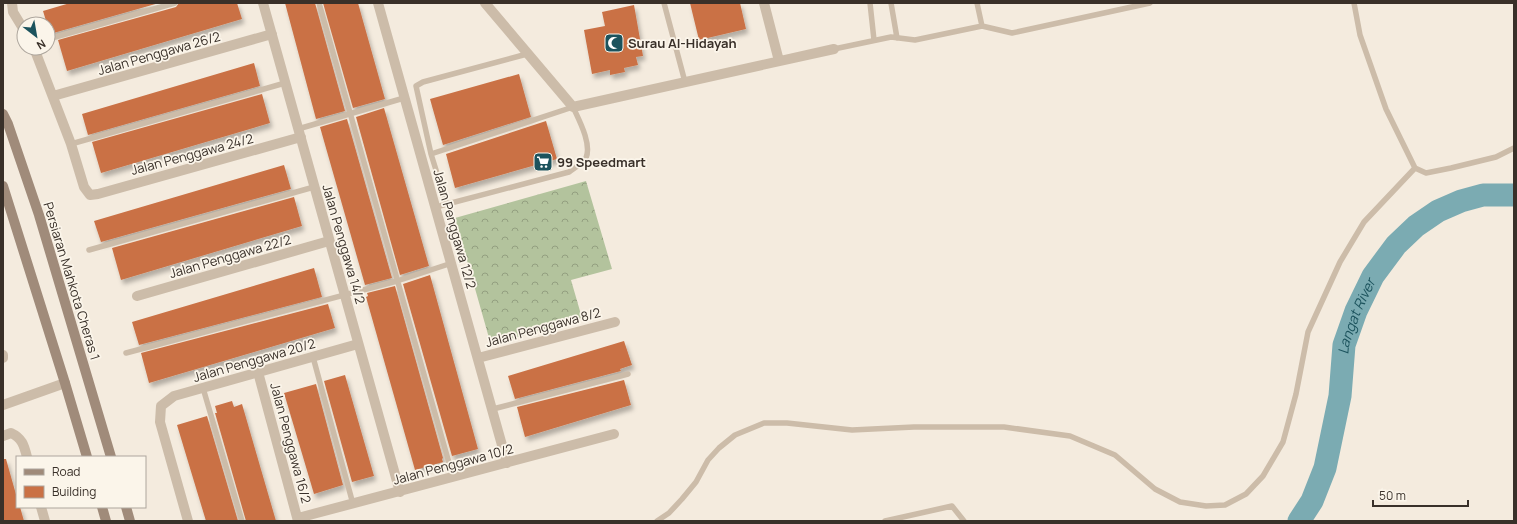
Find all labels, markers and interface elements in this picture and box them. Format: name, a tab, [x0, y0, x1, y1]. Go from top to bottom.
north arrow	[16, 16, 56, 56]
street label: Jalan Penggawa 26/2	[96, 27, 222, 79]
mosque icon: Surau Al-Hidayah	[603, 32, 625, 54]
place label: Surau Al-Hidayah	[628, 34, 737, 52]
text: N	[34, 37, 49, 54]
street label: Jalan Penggawa 24/2	[129, 129, 255, 179]
supermarket icon: 99 Speedmart	[532, 151, 554, 173]
place label: 99 Speedmart	[557, 153, 646, 171]
street label: Jalan Penggawa 12/2	[429, 167, 481, 291]
street label: Jalan Penggawa 14/2	[318, 182, 370, 306]
street label: Persiaran Mahkota Cheras 1	[39, 200, 105, 362]
street label: Jalan Penggawa 22/2	[167, 230, 293, 282]
water label: Langat River	[1333, 273, 1380, 355]
street label: Jalan Penggawa 8/2	[483, 303, 603, 351]
street label: Jalan Penggawa 20/2	[191, 334, 317, 386]
street label: Jalan Penggawa 16/2	[266, 381, 316, 505]
street label: Jalan Penggawa 10/2	[391, 439, 515, 489]
legend	[16, 456, 146, 508]
text: Road	[52, 463, 80, 480]
scale bar	[1373, 482, 1468, 508]
text: Building	[52, 483, 96, 500]
text: 50 m	[1379, 487, 1406, 504]

